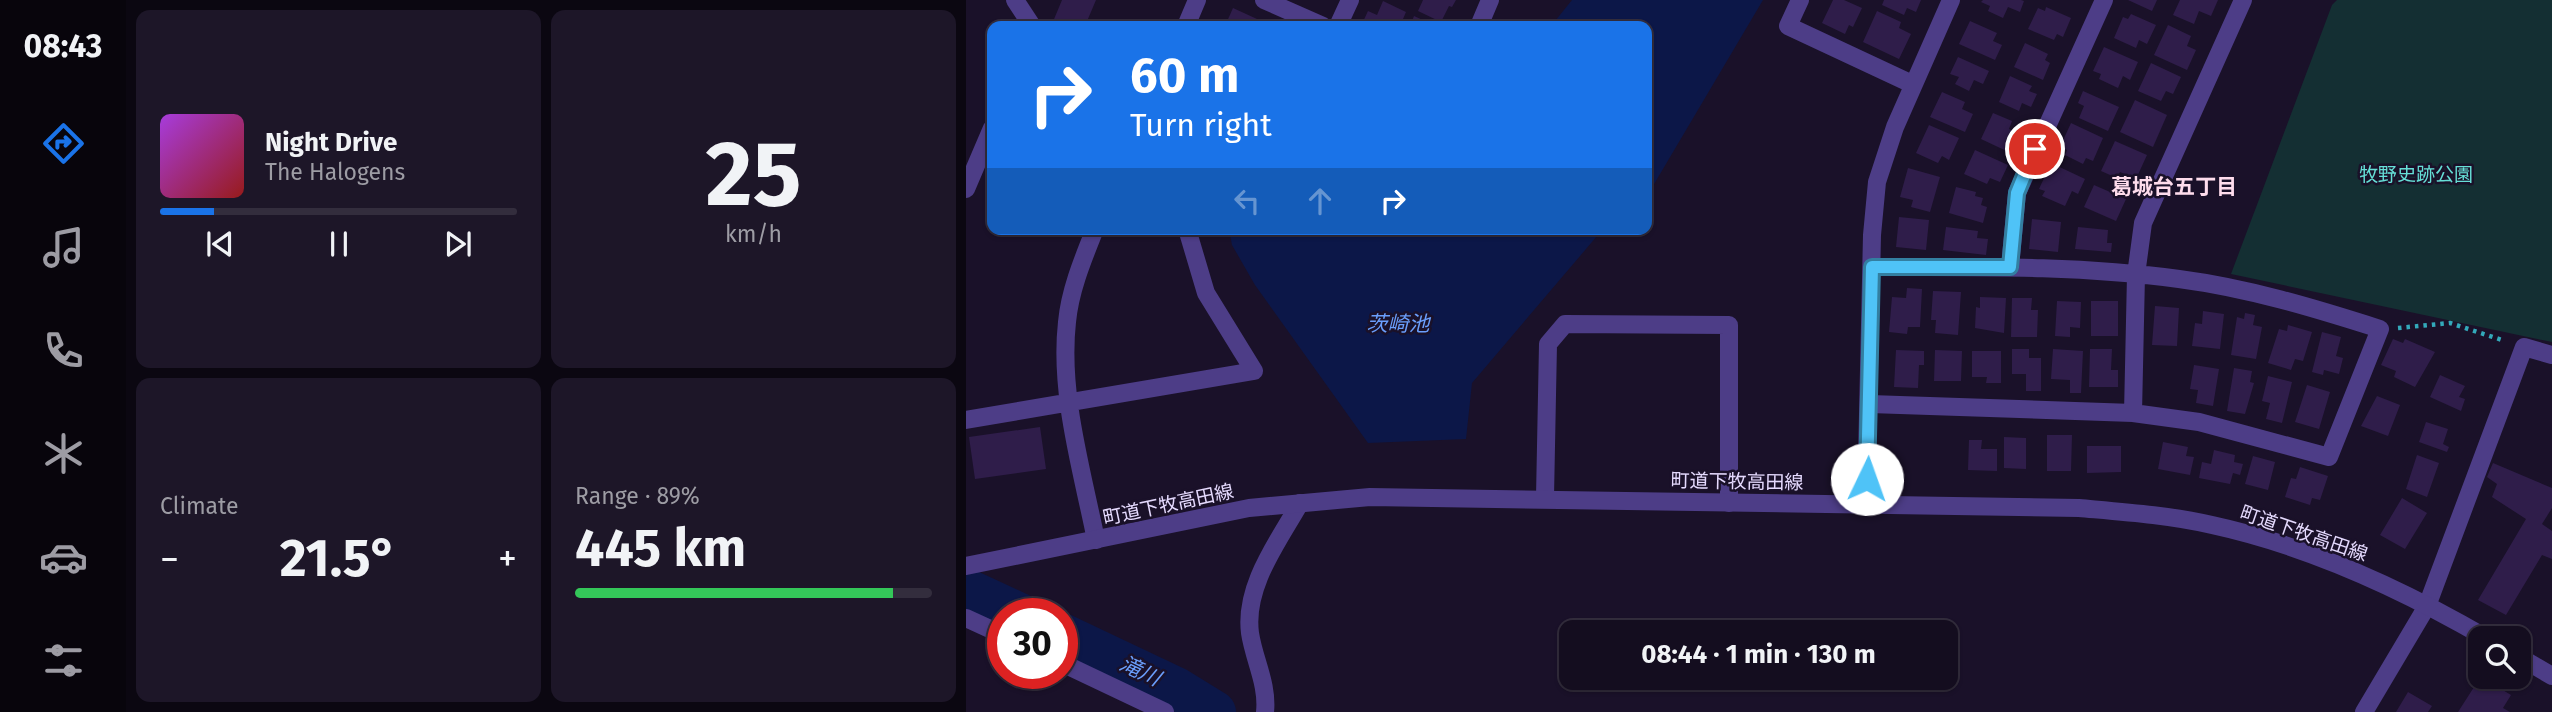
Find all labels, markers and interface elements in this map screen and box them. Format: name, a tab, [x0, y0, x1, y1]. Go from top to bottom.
text: 08:43	[23, 27, 103, 65]
text: 60 m	[1130, 46, 1239, 105]
icon: right	[1015, 49, 1106, 140]
text: Turn right	[1130, 106, 1272, 144]
icon: directions	[39, 119, 88, 168]
pin	[2005, 119, 2065, 179]
text: 25	[706, 120, 801, 229]
text: Night Drive	[265, 127, 397, 158]
icon: arrive	[2016, 130, 2054, 168]
text: The Halogens	[265, 158, 405, 186]
park label: 牧野史跡公園	[2359, 163, 2473, 186]
district label: 葛城台五丁目	[2111, 174, 2237, 200]
icon: left	[1228, 182, 1266, 220]
icon: ahead	[1301, 182, 1339, 220]
icon: right	[1374, 182, 1412, 220]
text: km/h	[725, 220, 782, 248]
icon: music	[39, 223, 88, 272]
icon: previous	[201, 225, 239, 263]
icon: pause	[320, 225, 358, 263]
icon: next	[439, 225, 477, 263]
water label: 茨崎池	[1367, 311, 1431, 337]
icon: phone	[39, 326, 88, 375]
icon: climate	[39, 429, 88, 478]
position arrow	[1830, 442, 1904, 516]
street label: 町道下牧高田線	[1670, 469, 1804, 494]
street label: 町道下牧高田線	[1101, 479, 1236, 530]
text: Range · 89%	[575, 482, 700, 510]
text: Climate	[160, 492, 239, 520]
street label: 町道下牧高田線	[2237, 501, 2370, 566]
text: 445 km	[575, 517, 746, 580]
text: 21.5°	[280, 527, 397, 590]
icon: car	[39, 533, 88, 582]
text: −	[160, 536, 179, 582]
text: +	[498, 536, 517, 582]
speed limit sign: 30	[987, 598, 1078, 689]
map controls	[2468, 626, 2531, 689]
button: search	[2468, 626, 2531, 689]
icon: filters	[39, 636, 88, 685]
text: 08:44 · 1 min · 130 m	[1641, 639, 1876, 670]
water label: 滝川	[1115, 650, 1166, 693]

